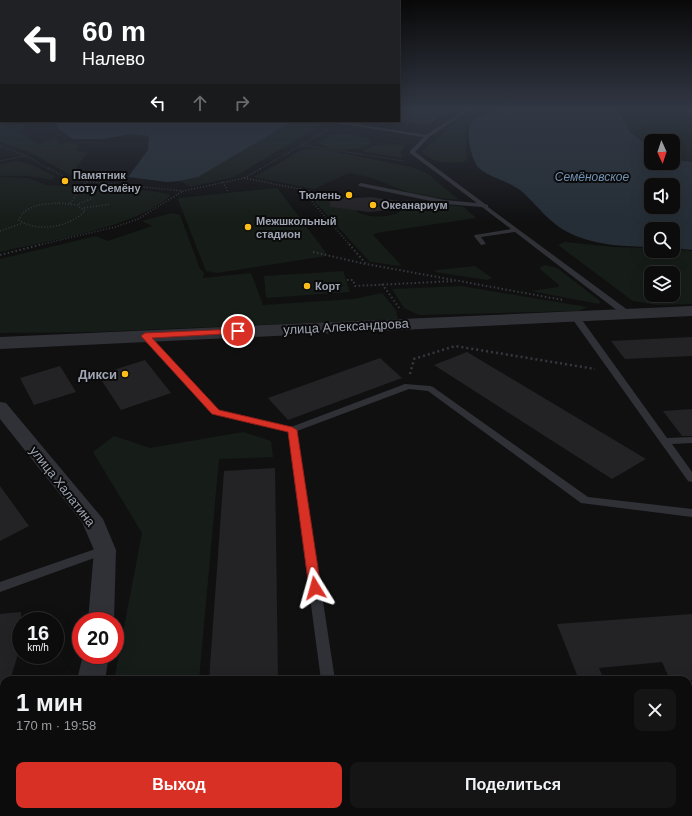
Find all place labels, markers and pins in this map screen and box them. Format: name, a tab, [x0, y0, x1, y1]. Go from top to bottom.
place label: Памятник коту Семёну	[73, 169, 141, 194]
marker: Памятник коту Семёну	[60, 176, 70, 186]
place label: Тюлень	[299, 189, 341, 201]
marker: Тюлень	[344, 190, 354, 200]
place label: Океанариум	[381, 199, 448, 211]
marker: Океанариум	[368, 200, 378, 210]
place label: Межшкольный стадион	[256, 215, 336, 240]
marker: Межшкольный стадион	[243, 222, 253, 232]
place label: Корт	[315, 280, 341, 292]
marker: Корт	[302, 281, 312, 291]
pin	[221, 314, 255, 348]
place label: Дикси	[78, 367, 117, 382]
marker: Дикси	[120, 369, 130, 379]

